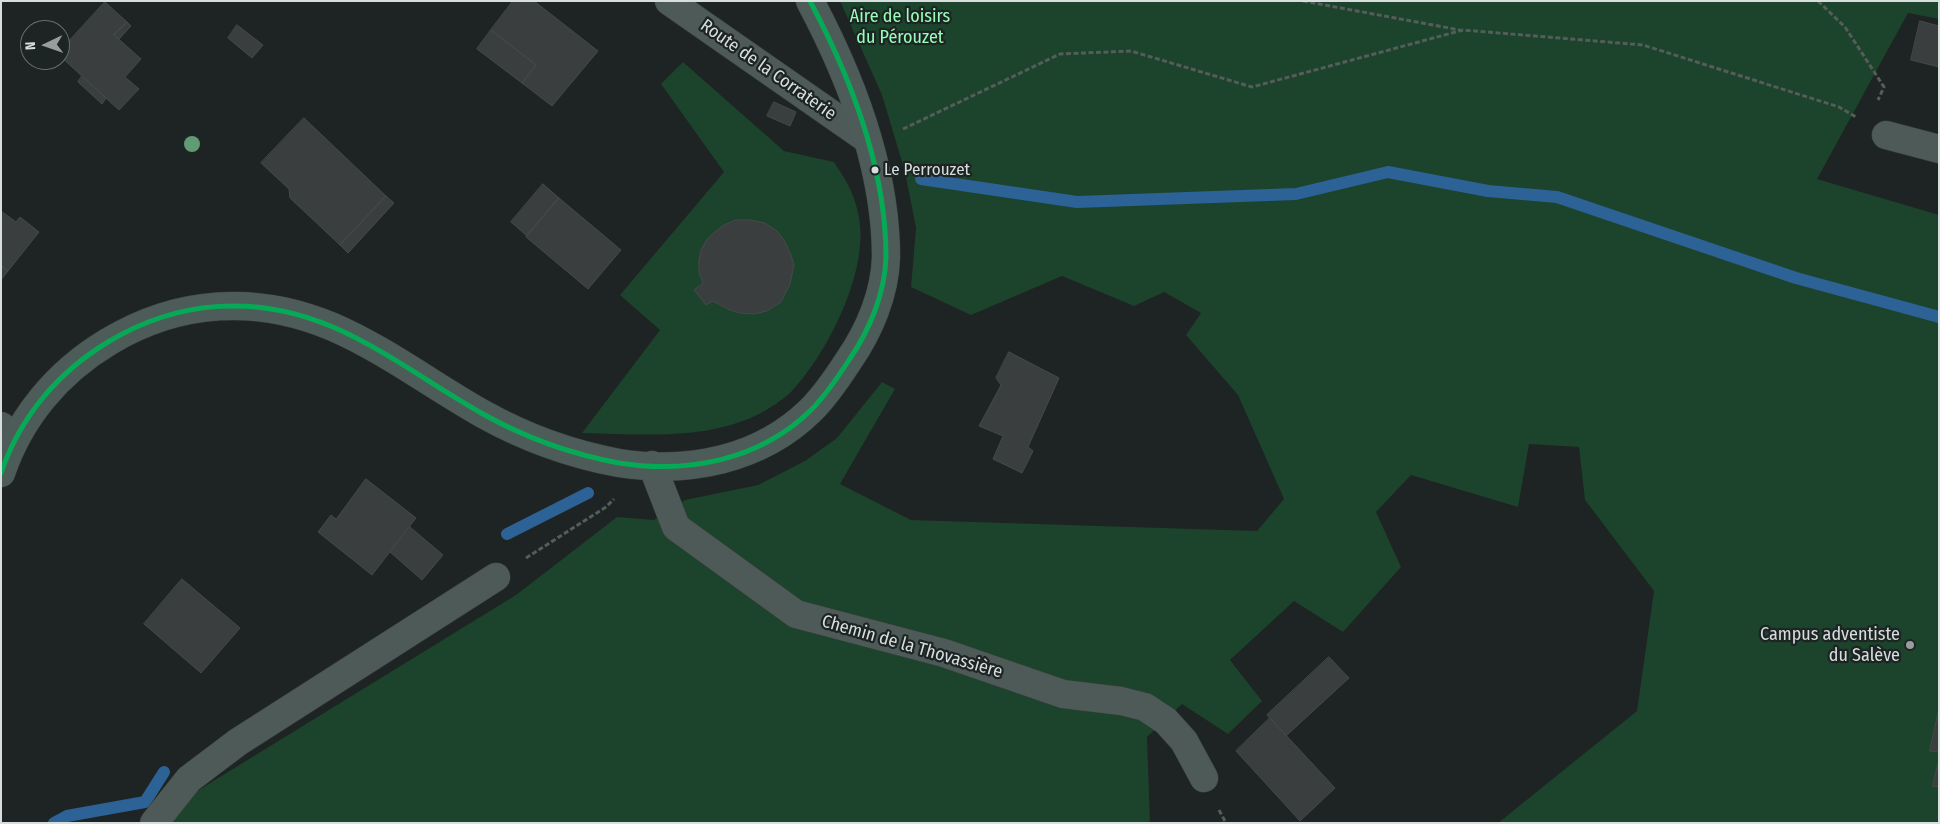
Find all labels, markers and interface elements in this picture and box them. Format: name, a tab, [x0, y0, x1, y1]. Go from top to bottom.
park label: Aire de loisirs du Pérouzet	[850, 6, 950, 48]
street label: Route de la Corraterie	[696, 15, 840, 125]
north arrow	[20, 20, 70, 70]
text: N	[22, 41, 39, 50]
place label: Le Perrouzet	[884, 160, 970, 180]
marker: Le Perrouzet	[870, 165, 880, 175]
street label: Chemin de la Thovassière	[819, 611, 1005, 683]
place label: Campus adventiste du Salève	[1760, 624, 1900, 666]
marker: Campus adventiste du Salève	[1904, 639, 1916, 651]

